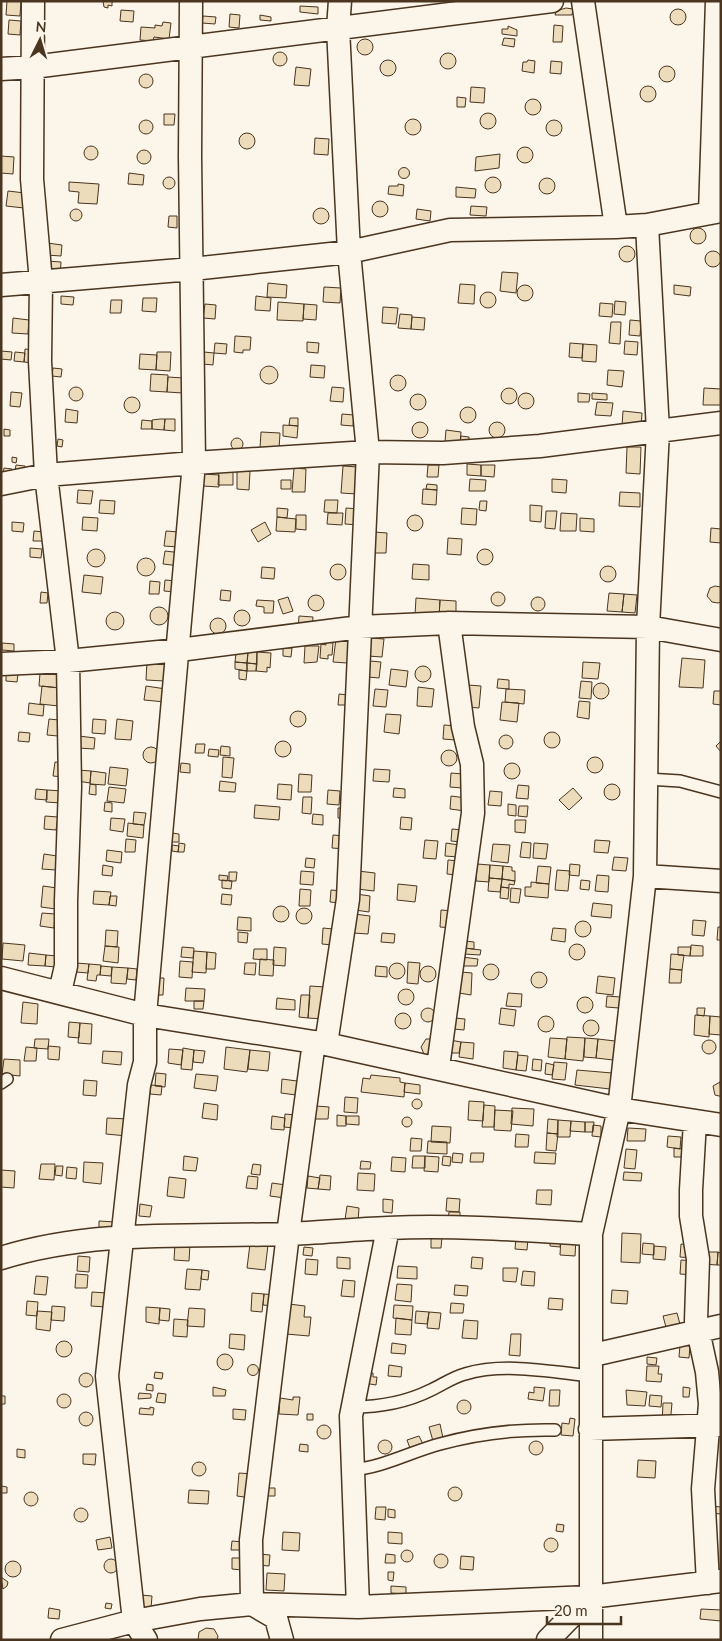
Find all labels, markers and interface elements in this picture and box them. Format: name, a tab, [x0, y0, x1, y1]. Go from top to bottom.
north arrow	[15, 15, 65, 65]
text: N	[35, 18, 47, 35]
scale bar	[547, 1594, 621, 1626]
text: 20 m	[554, 1601, 588, 1619]

